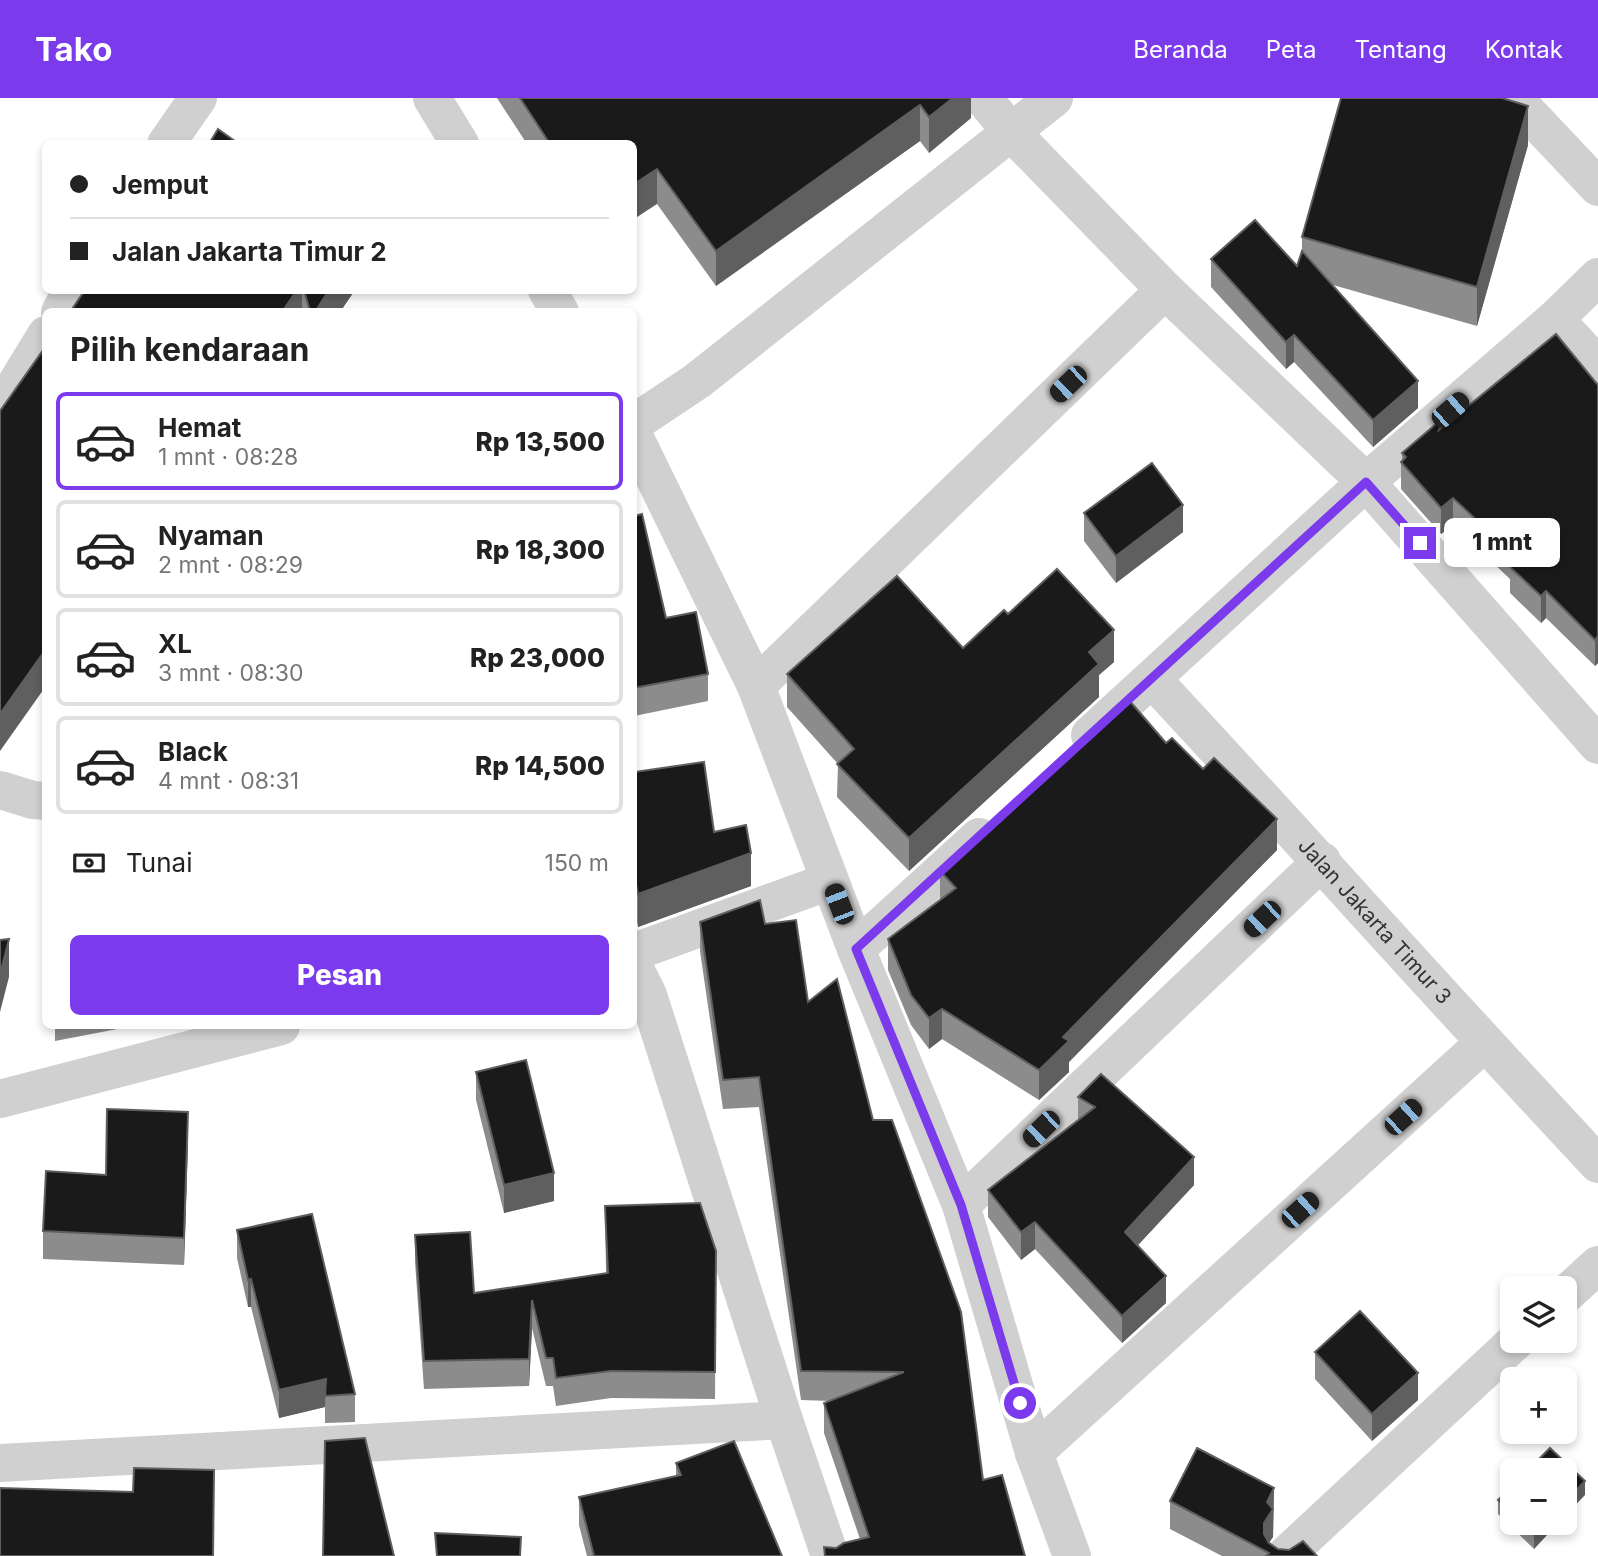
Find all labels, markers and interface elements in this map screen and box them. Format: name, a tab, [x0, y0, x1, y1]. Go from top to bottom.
text: Tako	[35, 29, 112, 69]
text: Beranda	[1133, 35, 1228, 64]
text: Peta	[1266, 35, 1316, 64]
text: Tentang	[1354, 35, 1447, 64]
text: Kontak	[1485, 35, 1563, 64]
text: Jemput	[112, 169, 209, 200]
text: Jalan Jakarta Timur 2	[112, 236, 387, 267]
text: Pilih kendaraan	[70, 330, 310, 369]
car	[1046, 362, 1091, 406]
car	[1428, 388, 1473, 432]
icon: car	[74, 410, 137, 473]
text: Hemat	[158, 412, 241, 443]
text: Rp 13,500	[475, 426, 605, 457]
text: 1 mnt · 08:28	[158, 443, 298, 471]
icon: car	[74, 518, 137, 581]
callout: 1 mnt	[1444, 518, 1560, 568]
text: Nyaman	[158, 520, 264, 551]
route end	[1404, 527, 1436, 559]
text: 1 mnt	[1472, 528, 1532, 556]
text: Rp 18,300	[476, 534, 605, 565]
text: 2 mnt · 08:29	[158, 551, 303, 579]
icon: car	[74, 626, 137, 689]
text: XL	[158, 628, 192, 659]
text: Rp 23,000	[470, 642, 605, 673]
text: 3 mnt · 08:30	[158, 659, 304, 687]
icon: car	[74, 734, 137, 797]
text: Black	[158, 736, 228, 767]
text: Rp 14,500	[475, 750, 605, 781]
text: 4 mnt · 08:31	[158, 767, 299, 795]
street label: Jalan Jakarta Timur 3	[1293, 833, 1457, 1009]
icon: cash	[70, 844, 108, 882]
text: Tunai	[126, 847, 193, 878]
text: 150 m	[545, 849, 609, 877]
car	[822, 881, 857, 927]
car	[1240, 897, 1285, 941]
button: Pesan	[70, 935, 609, 1015]
car	[1381, 1095, 1426, 1139]
car	[1019, 1107, 1064, 1151]
car	[1278, 1188, 1323, 1232]
map controls	[1500, 1276, 1577, 1535]
button: layers	[1500, 1276, 1577, 1353]
button: +	[1500, 1367, 1577, 1444]
route start	[1004, 1387, 1036, 1419]
button: −	[1500, 1458, 1577, 1535]

